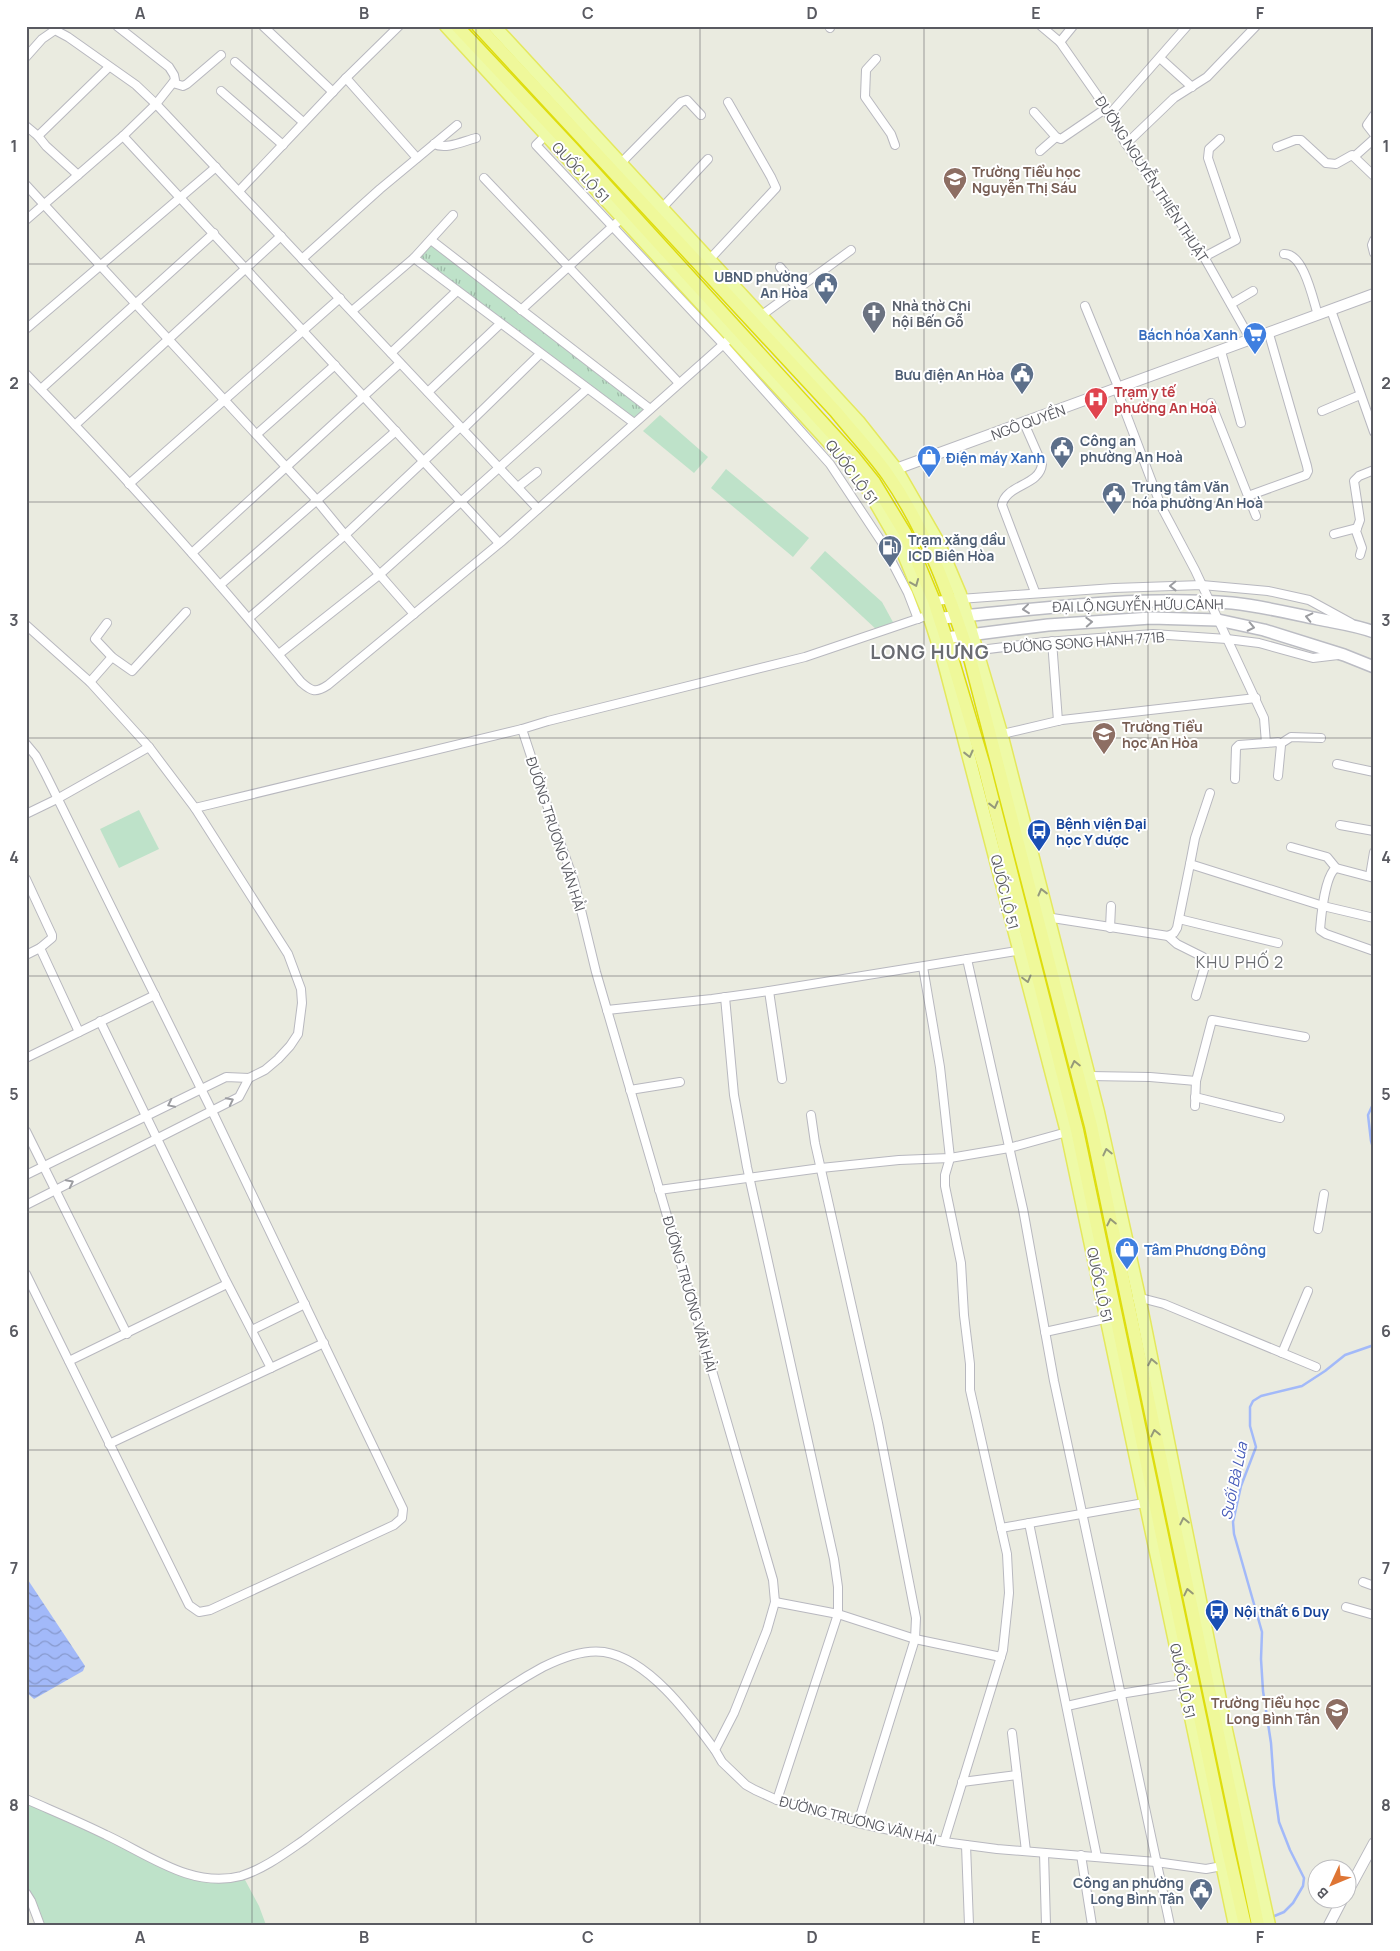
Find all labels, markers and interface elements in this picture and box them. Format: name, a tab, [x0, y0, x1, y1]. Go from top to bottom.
text: A	[135, 2, 146, 24]
text: B	[359, 2, 369, 24]
text: C	[582, 2, 594, 24]
text: D	[806, 2, 818, 24]
text: E	[1031, 2, 1041, 24]
text: F	[1256, 2, 1265, 24]
street label: ĐƯỜNG NGUYỄN THIỆN THUẬT	[1091, 92, 1214, 266]
text: 1	[10, 135, 18, 157]
text: 1	[1382, 135, 1390, 157]
street label: QUỐC LỘ 51	[548, 137, 615, 206]
place label: Trường Tiểu học Nguyễn Thị Sáu	[972, 162, 1081, 197]
school or university icon: Trường Tiểu học Nguyễn Thị Sáu	[942, 166, 968, 200]
place label: UBND phường An Hòa	[714, 267, 808, 302]
public building icon: UBND phường An Hòa	[813, 271, 839, 305]
place label: Nhà thờ Chi hội Bến Gỗ	[892, 296, 971, 331]
church icon: Nhà thờ Chi hội Bến Gỗ	[861, 300, 887, 334]
supermarket icon: Bách hóa Xanh	[1242, 321, 1268, 355]
place label: Bách hóa Xanh	[1138, 325, 1238, 344]
public building icon: Bưu điện An Hòa	[1009, 361, 1035, 395]
place label: Bưu điện An Hòa	[895, 365, 1004, 384]
text: 2	[9, 372, 19, 394]
text: 2	[1381, 372, 1391, 394]
place label: Trạm y tế phường An Hoà	[1114, 382, 1217, 417]
hospital icon: Trạm y tế phường An Hoà	[1083, 386, 1109, 420]
street label: NGÔ QUYỀN	[988, 400, 1068, 444]
place label: Công an phường An Hoà	[1080, 431, 1183, 466]
street label: QUỐC LỘ 51	[821, 435, 883, 508]
public building icon: Công an phường An Hoà	[1049, 435, 1075, 469]
shop icon: Điện máy Xanh	[916, 444, 942, 478]
place label: Điện máy Xanh	[946, 448, 1045, 467]
place label: Trung tâm Văn hóa phường An Hoà	[1132, 477, 1263, 512]
public building icon: Trung tâm Văn hóa phường An Hoà	[1101, 481, 1127, 515]
place label: Trạm xăng dầu ICD Biên Hòa	[908, 530, 1006, 565]
fuel station icon: Trạm xăng dầu ICD Biên Hòa	[877, 534, 903, 568]
one-way arrow	[909, 578, 919, 587]
one-way arrow	[1169, 581, 1177, 591]
street label: ĐẠI LỘ NGUYỄN HỮU CẢNH	[1052, 593, 1224, 616]
one-way arrow	[1022, 604, 1030, 615]
text: 3	[9, 609, 19, 631]
text: 3	[1381, 609, 1391, 631]
one-way arrow	[1305, 612, 1314, 623]
one-way arrow	[1085, 617, 1093, 628]
one-way arrow	[1246, 621, 1255, 632]
street label: ĐƯỜNG SONG HÀNH 771B	[1003, 627, 1166, 657]
district label: LONG HƯNG	[870, 639, 990, 665]
place label: Trường Tiểu học An Hòa	[1122, 717, 1203, 752]
school or university icon: Trường Tiểu học An Hòa	[1091, 721, 1117, 755]
one-way arrow	[963, 750, 974, 759]
street label: ĐƯỜNG TRƯƠNG VĂN HẢI	[522, 754, 590, 914]
one-way arrow	[988, 801, 999, 809]
place label: Bệnh viện Đại học Y dược	[1056, 814, 1147, 849]
bus stop icon: Bệnh viện Đại học Y dược	[1026, 818, 1052, 852]
text: 4	[9, 846, 19, 868]
text: 4	[1381, 846, 1391, 868]
street label: QUỐC LỘ 51	[987, 852, 1024, 931]
one-way arrow	[1037, 888, 1048, 897]
district label: KHU PHỐ 2	[1196, 950, 1284, 973]
one-way arrow	[1021, 975, 1032, 984]
one-way arrow	[1070, 1060, 1081, 1069]
text: 5	[9, 1083, 19, 1105]
text: 5	[1381, 1083, 1391, 1105]
one-way arrow	[167, 1097, 176, 1108]
one-way arrow	[225, 1097, 234, 1107]
one-way arrow	[1102, 1147, 1113, 1156]
one-way arrow	[65, 1179, 74, 1189]
street label: ĐƯỜNG TRƯƠNG VĂN HẢI	[659, 1214, 721, 1374]
one-way arrow	[1107, 1218, 1117, 1227]
shop icon: Tâm Phương Đông	[1114, 1236, 1140, 1270]
place label: Tâm Phương Đông	[1144, 1240, 1266, 1259]
street label: QUỐC LỘ 51	[1083, 1246, 1118, 1324]
text: 6	[9, 1320, 19, 1342]
text: 6	[1381, 1320, 1391, 1342]
one-way arrow	[1147, 1357, 1157, 1366]
one-way arrow	[1150, 1429, 1160, 1438]
water label: Suối Bà Lúa	[1216, 1440, 1253, 1522]
one-way arrow	[1179, 1517, 1190, 1526]
text: 7	[10, 1557, 18, 1579]
text: 7	[1382, 1557, 1390, 1579]
one-way arrow	[1183, 1588, 1194, 1597]
bus stop icon: Nội thất 6 Duy	[1204, 1598, 1230, 1632]
place label: Nội thất 6 Duy	[1234, 1602, 1329, 1621]
street label: QUỐC LỘ 51	[1166, 1642, 1201, 1720]
place label: Trường Tiểu học Long Bình Tân	[1211, 1693, 1320, 1728]
school or university icon: Trường Tiểu học Long Bình Tân	[1324, 1697, 1350, 1731]
street label: ĐƯỜNG TRƯƠNG VĂN HẢI	[777, 1791, 939, 1849]
text: 8	[9, 1794, 19, 1816]
text: 8	[1381, 1794, 1391, 1816]
north arrow	[1308, 1858, 1358, 1908]
place label: Công an phường Long Bình Tân	[1073, 1873, 1184, 1908]
public building icon: Công an phường Long Bình Tân	[1188, 1877, 1214, 1911]
text: B	[1312, 1883, 1332, 1903]
text: A	[135, 1926, 146, 1948]
text: B	[359, 1926, 369, 1948]
text: C	[582, 1926, 594, 1948]
text: D	[806, 1926, 818, 1948]
text: E	[1031, 1926, 1041, 1948]
text: F	[1256, 1926, 1265, 1948]

